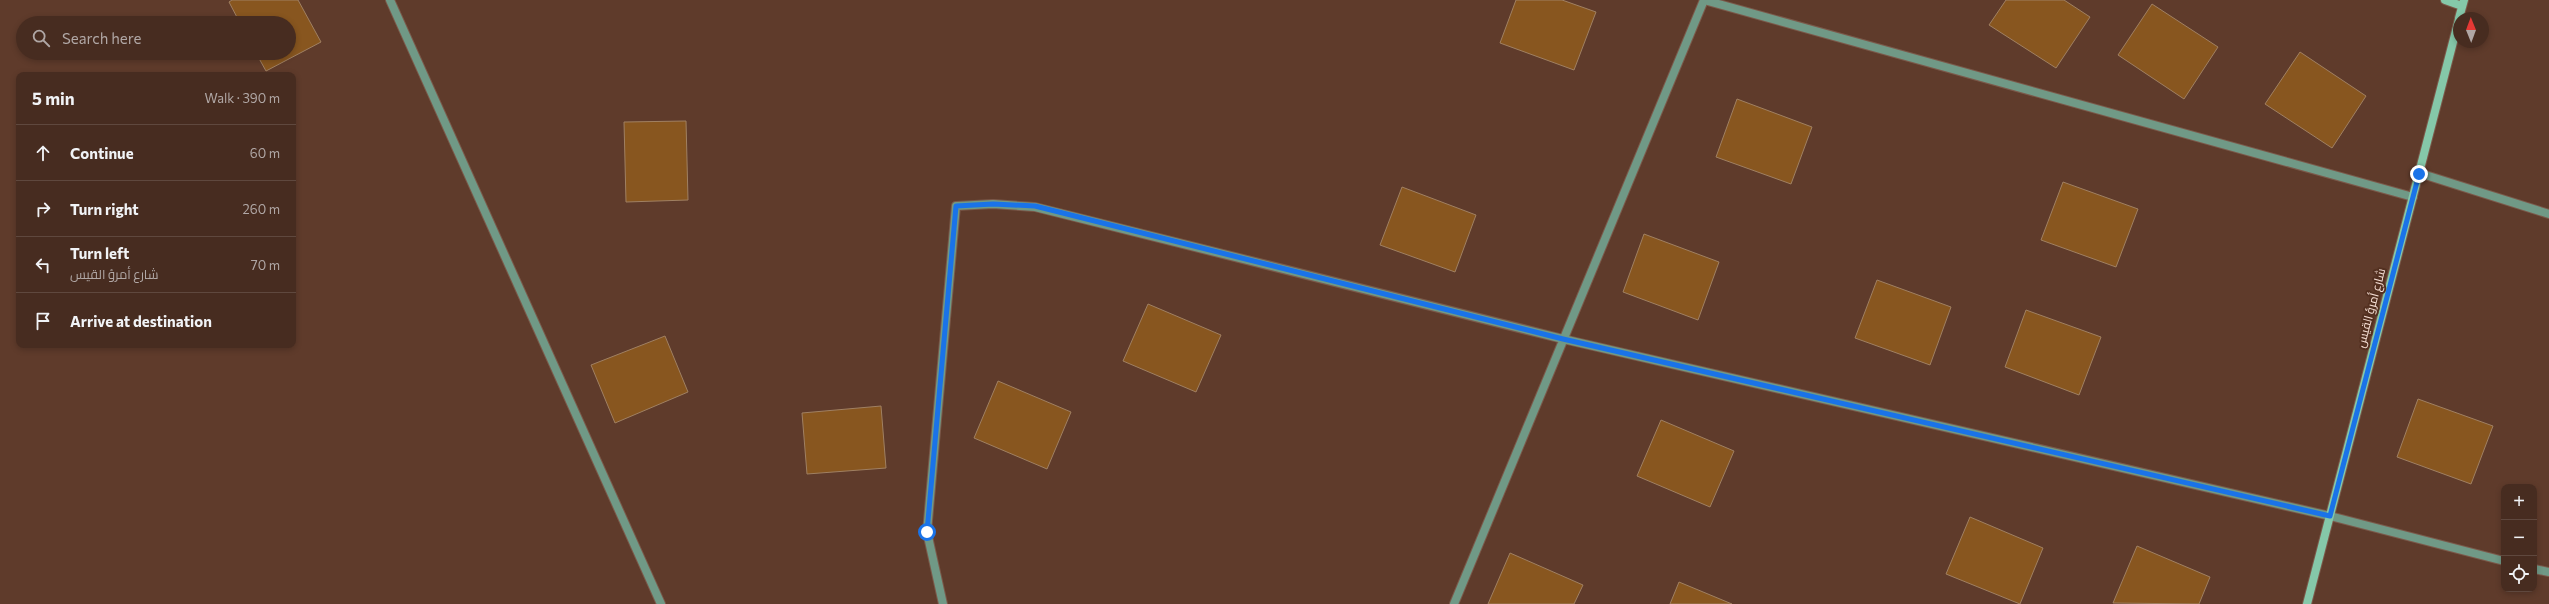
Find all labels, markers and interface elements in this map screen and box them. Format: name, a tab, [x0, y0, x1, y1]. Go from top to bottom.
north arrow	[2453, 12, 2489, 48]
search box	[16, 16, 296, 60]
icon: search	[30, 27, 52, 49]
text: Search here	[62, 29, 141, 47]
text: 5 min	[32, 88, 75, 109]
text: Walk · 390 m	[205, 90, 280, 106]
icon: ahead	[32, 142, 54, 164]
text: Continue	[70, 144, 134, 162]
text: 60 m	[250, 145, 280, 161]
route end	[2410, 165, 2428, 183]
icon: right	[32, 198, 54, 220]
text: Turn right	[70, 200, 139, 218]
text: 260 m	[243, 201, 280, 217]
text: Turn left	[70, 244, 129, 262]
icon: left	[32, 254, 54, 276]
text: 70 m	[251, 257, 280, 273]
text: شارع أمرؤ القيس	[70, 266, 158, 282]
street label: شارع أمرؤ القيس	[2353, 266, 2389, 349]
icon: arrive	[32, 310, 54, 332]
text: Arrive at destination	[70, 312, 212, 330]
map controls	[2501, 484, 2537, 592]
button: +	[2501, 484, 2537, 520]
button: −	[2501, 520, 2537, 556]
route start	[918, 523, 936, 541]
button: locate	[2501, 556, 2537, 592]

